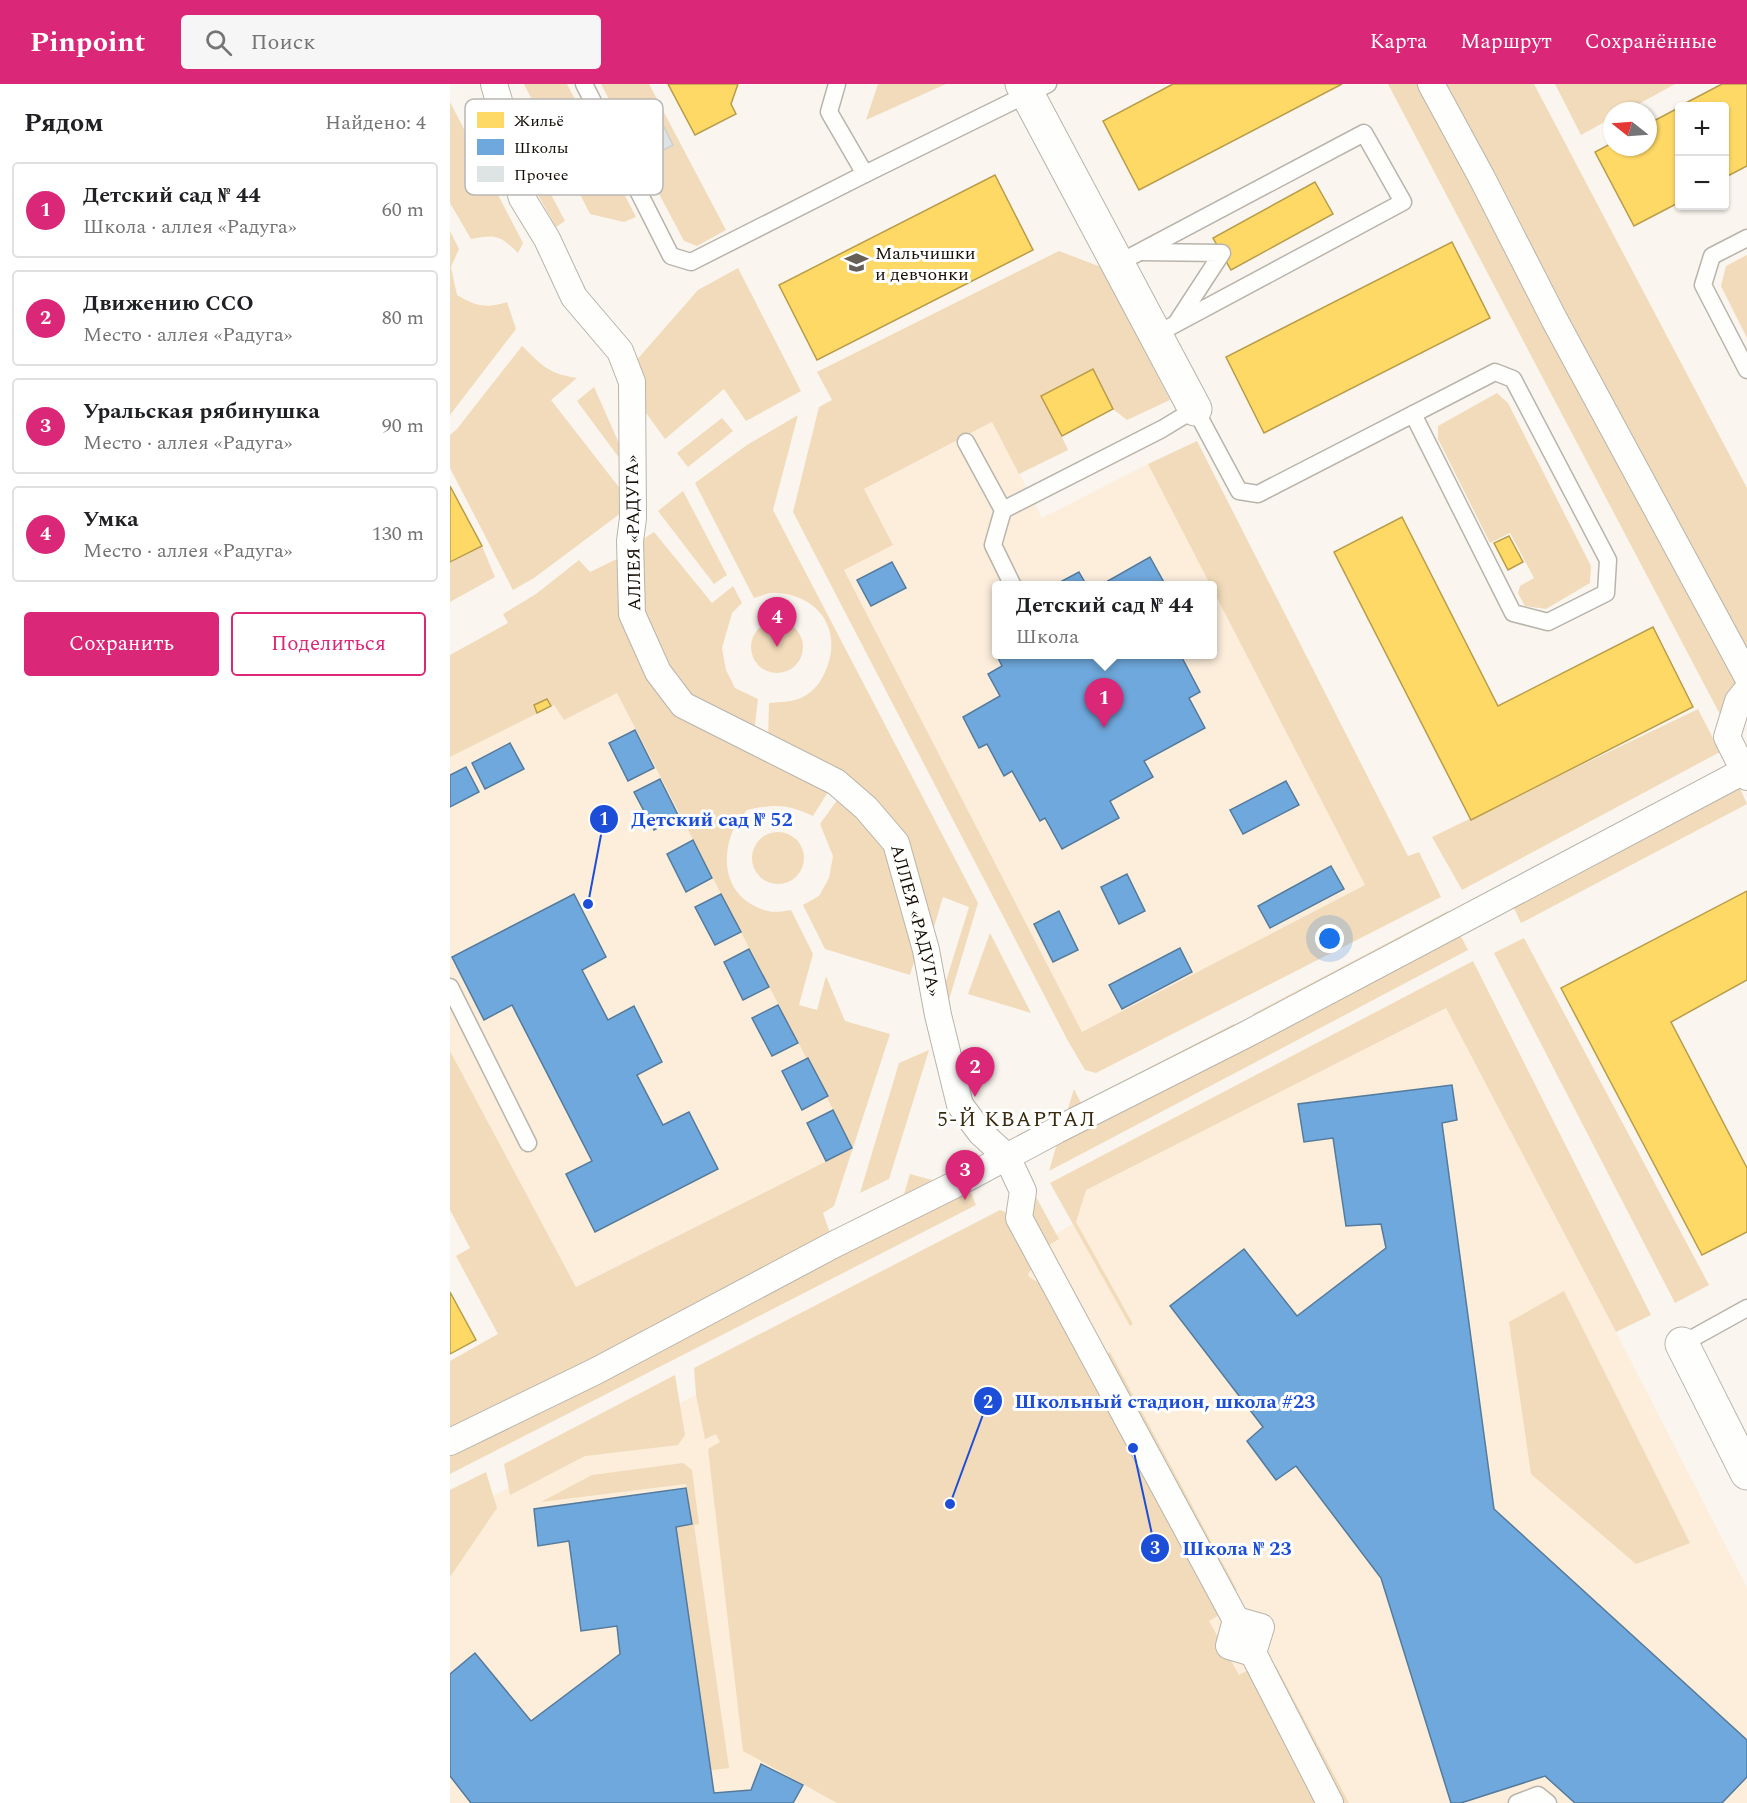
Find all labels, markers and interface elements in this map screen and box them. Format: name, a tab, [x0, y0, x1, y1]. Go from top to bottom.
search box	[181, 15, 601, 69]
text: Pinpoint	[30, 21, 145, 64]
icon: search	[202, 26, 235, 59]
text: Поиск	[250, 26, 316, 59]
text: Карта	[1370, 26, 1427, 58]
text: Маршрут	[1460, 26, 1552, 58]
text: Сохранённые	[1585, 26, 1717, 58]
legend	[465, 99, 663, 195]
north arrow	[1603, 102, 1657, 156]
map controls	[1675, 102, 1729, 210]
button: +	[1675, 102, 1729, 156]
text: Рядом	[24, 103, 104, 143]
text: Найдено: 4	[325, 108, 426, 138]
text: Жильё	[514, 109, 564, 133]
text: Школы	[514, 136, 569, 160]
button: −	[1675, 156, 1729, 210]
text: Прочее	[514, 163, 568, 187]
text: Детский сад № 44	[83, 179, 261, 212]
text: 1	[40, 195, 51, 225]
text: 60 m	[382, 195, 424, 225]
text: Школа · аллея «Радуга»	[83, 212, 297, 242]
place label: Мальчишки и девчонки	[875, 240, 976, 288]
school or university icon: Мальчишки и девчонки	[844, 250, 870, 276]
text: Движению ССО	[83, 287, 254, 320]
text: 2	[40, 303, 51, 333]
text: 80 m	[382, 303, 424, 333]
text: Место · аллея «Радуга»	[83, 320, 292, 350]
text: Уральская рябинушка	[83, 395, 320, 428]
text: 3	[40, 411, 51, 441]
text: 90 m	[382, 411, 424, 441]
text: Место · аллея «Радуга»	[83, 428, 292, 458]
street label: АЛЛЕЯ «РАДУГА»	[619, 454, 648, 611]
text: Умка	[83, 503, 139, 536]
text: 4	[40, 519, 51, 549]
text: 130 m	[372, 519, 424, 549]
text: Место · аллея «Радуга»	[83, 536, 292, 566]
popup	[992, 581, 1217, 659]
text: Детский сад № 44	[1016, 589, 1193, 622]
pin: 4	[758, 598, 796, 647]
button: Сохранить	[24, 612, 219, 676]
button: Поделиться	[231, 612, 426, 676]
text: Школа	[1016, 622, 1079, 652]
pin: 1	[1084, 678, 1124, 728]
callout: Детский сад № 52	[589, 800, 804, 838]
text: Детский сад № 52	[631, 805, 793, 835]
text: 1	[599, 806, 609, 833]
street label: АЛЛЕЯ «РАДУГА»	[883, 841, 947, 999]
your location	[1315, 924, 1344, 953]
pin: 2	[956, 1048, 994, 1097]
district label: 5-Й КВАРТАЛ	[937, 1104, 1097, 1136]
pin: 3	[946, 1150, 984, 1200]
callout: Школьный стадион, школа #23	[973, 1382, 1327, 1420]
text: Школьный стадион, школа #23	[1015, 1387, 1315, 1417]
text: 2	[983, 1389, 993, 1416]
callout: Школа № 23	[1140, 1529, 1304, 1567]
text: Школа № 23	[1182, 1534, 1292, 1564]
text: 3	[1150, 1535, 1160, 1562]

